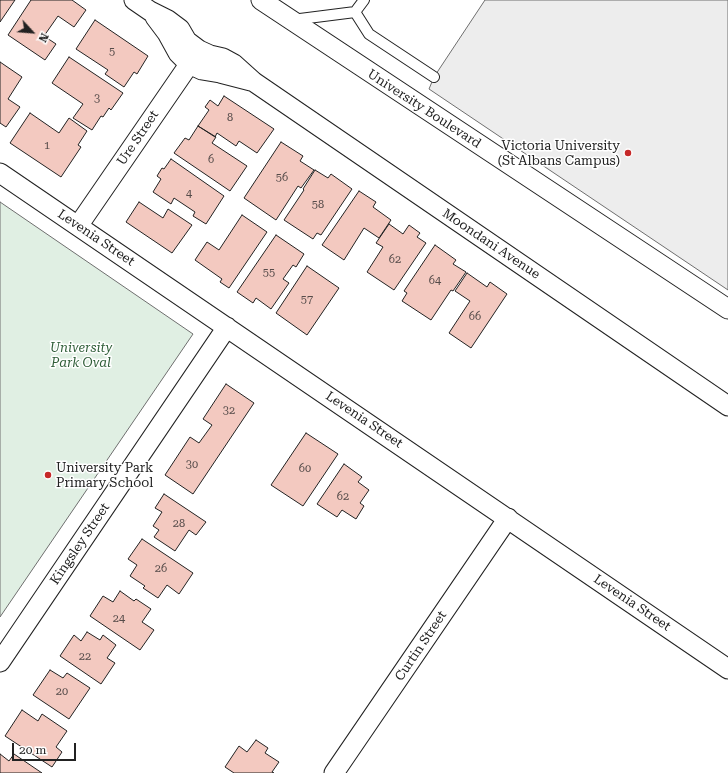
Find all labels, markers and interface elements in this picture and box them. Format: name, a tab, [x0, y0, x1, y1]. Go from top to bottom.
north arrow	[12, 12, 52, 52]
text: N	[36, 31, 51, 44]
house number: 5	[109, 45, 115, 59]
street label: University Boulevard	[364, 66, 484, 152]
house number: 3	[94, 92, 100, 106]
street label: Ure Street	[114, 107, 162, 169]
house number: 8	[227, 111, 233, 125]
place label: Victoria University (St Albans Campus)	[498, 138, 620, 169]
house number: 1	[44, 139, 50, 153]
marker: Victoria University (St Albans Campus)	[623, 148, 633, 158]
house number: 6	[208, 153, 214, 167]
house number: 56	[276, 171, 288, 185]
house number: 4	[186, 187, 192, 201]
house number: 58	[312, 198, 324, 212]
street label: Levenia Street	[54, 206, 138, 270]
street label: Moondani Avenue	[439, 206, 543, 282]
house number: 62	[389, 253, 401, 267]
house number: 55	[263, 266, 275, 280]
house number: 64	[429, 274, 441, 288]
house number: 57	[301, 293, 313, 307]
house number: 66	[469, 310, 481, 324]
park label: University Park Oval	[50, 340, 112, 371]
street label: Levenia Street	[322, 388, 406, 452]
house number: 32	[223, 404, 235, 418]
house number: 30	[186, 458, 198, 472]
place label: University Park Primary School	[56, 460, 153, 491]
house number: 60	[299, 462, 311, 476]
marker: University Park Primary School	[43, 470, 53, 480]
house number: 62	[337, 490, 349, 504]
street label: Kingsley Street	[47, 500, 113, 588]
house number: 28	[173, 517, 185, 531]
house number: 26	[155, 562, 167, 576]
street label: Levenia Street	[590, 571, 674, 635]
street label: Curtin Street	[392, 608, 450, 684]
house number: 24	[113, 612, 125, 626]
house number: 22	[79, 650, 91, 664]
house number: 20	[56, 685, 68, 699]
scale bar	[14, 735, 78, 761]
text: 20 m	[19, 743, 46, 757]

